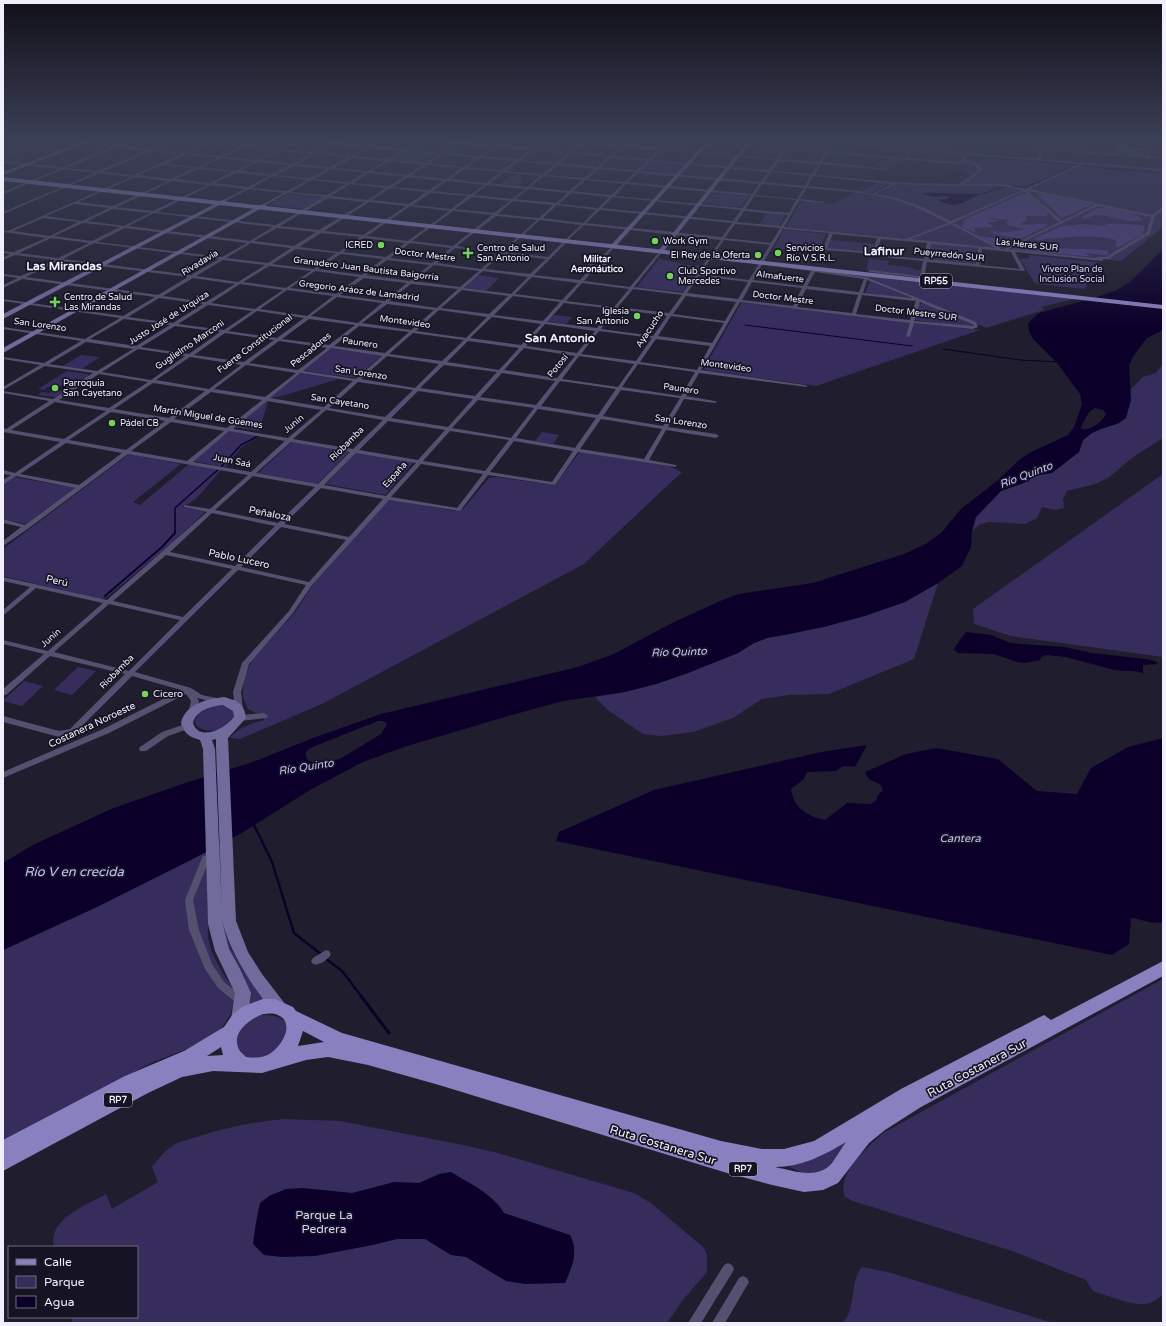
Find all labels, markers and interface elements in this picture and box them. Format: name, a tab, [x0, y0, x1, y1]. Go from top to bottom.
marker: Work Gym	[650, 236, 660, 246]
place label: Work Gym	[663, 236, 708, 247]
street label: Las Heras SUR	[995, 236, 1059, 254]
place label: ICRED	[345, 240, 373, 251]
marker: ICRED	[376, 240, 386, 250]
place label: Centro de Salud San Antonio	[477, 243, 545, 264]
place label: Servicios Río V S.R.L.	[786, 243, 835, 264]
district label: Lafinur	[864, 244, 905, 258]
street label: Doctor Mestre	[394, 246, 456, 264]
street label: Pueyrredón SUR	[913, 246, 985, 264]
marker: Centro de Salud San Antonio	[462, 247, 474, 259]
street label: Rivadavia	[180, 248, 220, 278]
marker: Servicios Río V S.R.L.	[773, 248, 783, 258]
place label: El Rey de la Oferta	[671, 250, 750, 261]
marker: El Rey de la Oferta	[753, 250, 763, 260]
district label: Militar Aeronáutico	[571, 254, 624, 275]
street label: Granadero Juan Bautista Baigorria	[293, 255, 439, 283]
district label: Las Mirandas	[26, 259, 102, 273]
park label: Vivero Plan de Inclusión Social	[1039, 264, 1105, 285]
place label: Club Sportivo Mercedes	[678, 266, 736, 287]
street label: Almafuerte	[755, 269, 805, 285]
marker: Club Sportivo Mercedes	[665, 271, 675, 281]
road number: RP55	[920, 274, 952, 288]
street label: Gregorio Aráoz de Lamadrid	[298, 278, 420, 304]
street label: Justo José de Urquiza	[127, 289, 211, 347]
street label: Doctor Mestre	[752, 289, 814, 307]
place label: Centro de Salud Las Mirandas	[64, 292, 132, 313]
marker: Centro de Salud Las Mirandas	[49, 296, 61, 308]
street label: Doctor Mestre SUR	[874, 303, 958, 323]
place label: Iglesia San Antonio	[577, 306, 630, 327]
street label: Ayacucho	[634, 308, 667, 350]
marker: Iglesia San Antonio	[632, 311, 642, 321]
street label: Fuerte Constitucional	[215, 312, 295, 376]
street label: Montevideo	[379, 313, 432, 331]
street label: San Lorenzo	[13, 316, 67, 334]
street label: Guglielmo Marconi	[153, 318, 227, 372]
street label: Pescadores	[288, 330, 334, 370]
district label: San Antonio	[525, 331, 595, 345]
street label: Paunero	[342, 335, 379, 351]
street label: Potosí	[545, 352, 571, 380]
street label: Montevideo	[700, 357, 753, 375]
street label: San Lorenzo	[334, 363, 389, 383]
place label: Parroquia San Cayetano	[63, 378, 122, 399]
street label: Paunero	[663, 381, 700, 397]
marker: Parroquia San Cayetano	[50, 383, 60, 393]
street label: San Cayetano	[310, 392, 371, 412]
street label: Martín Miguel de Güemes	[153, 403, 263, 431]
street label: Junín	[282, 412, 306, 436]
street label: San Lorenzo	[654, 412, 709, 432]
marker: Pádel CB	[107, 418, 117, 428]
place label: Pádel CB	[120, 418, 159, 429]
street label: Riobamba	[328, 425, 366, 463]
street label: Juan Saá	[212, 452, 252, 470]
water label: Río Quinto	[998, 458, 1056, 491]
street label: España	[380, 460, 410, 490]
street label: Peñaloza	[248, 504, 292, 524]
street label: Pablo Lucero	[207, 547, 271, 571]
street label: Perú	[45, 573, 69, 589]
street label: Junín	[39, 626, 63, 650]
water label: Río Quinto	[651, 644, 708, 659]
street label: Riobamba	[98, 653, 136, 691]
place label: Cicero	[153, 688, 183, 700]
marker: Cicero	[140, 689, 150, 699]
street label: Costanera Noroeste	[47, 699, 138, 750]
water label: Río Quinto	[277, 756, 336, 778]
water label: Cantera	[939, 832, 981, 845]
water label: Río V en crecida	[24, 864, 124, 880]
street label: Ruta Costanera Sur	[925, 1036, 1029, 1100]
road number: RP7	[104, 1093, 132, 1107]
street label: Ruta Costanera Sur	[608, 1122, 718, 1168]
road number: RP7	[729, 1162, 757, 1176]
park label: Parque La Pedrera	[295, 1208, 353, 1236]
legend	[8, 1246, 138, 1318]
text: Calle	[44, 1255, 72, 1269]
text: Parque	[44, 1275, 85, 1289]
text: Agua	[44, 1295, 74, 1309]

